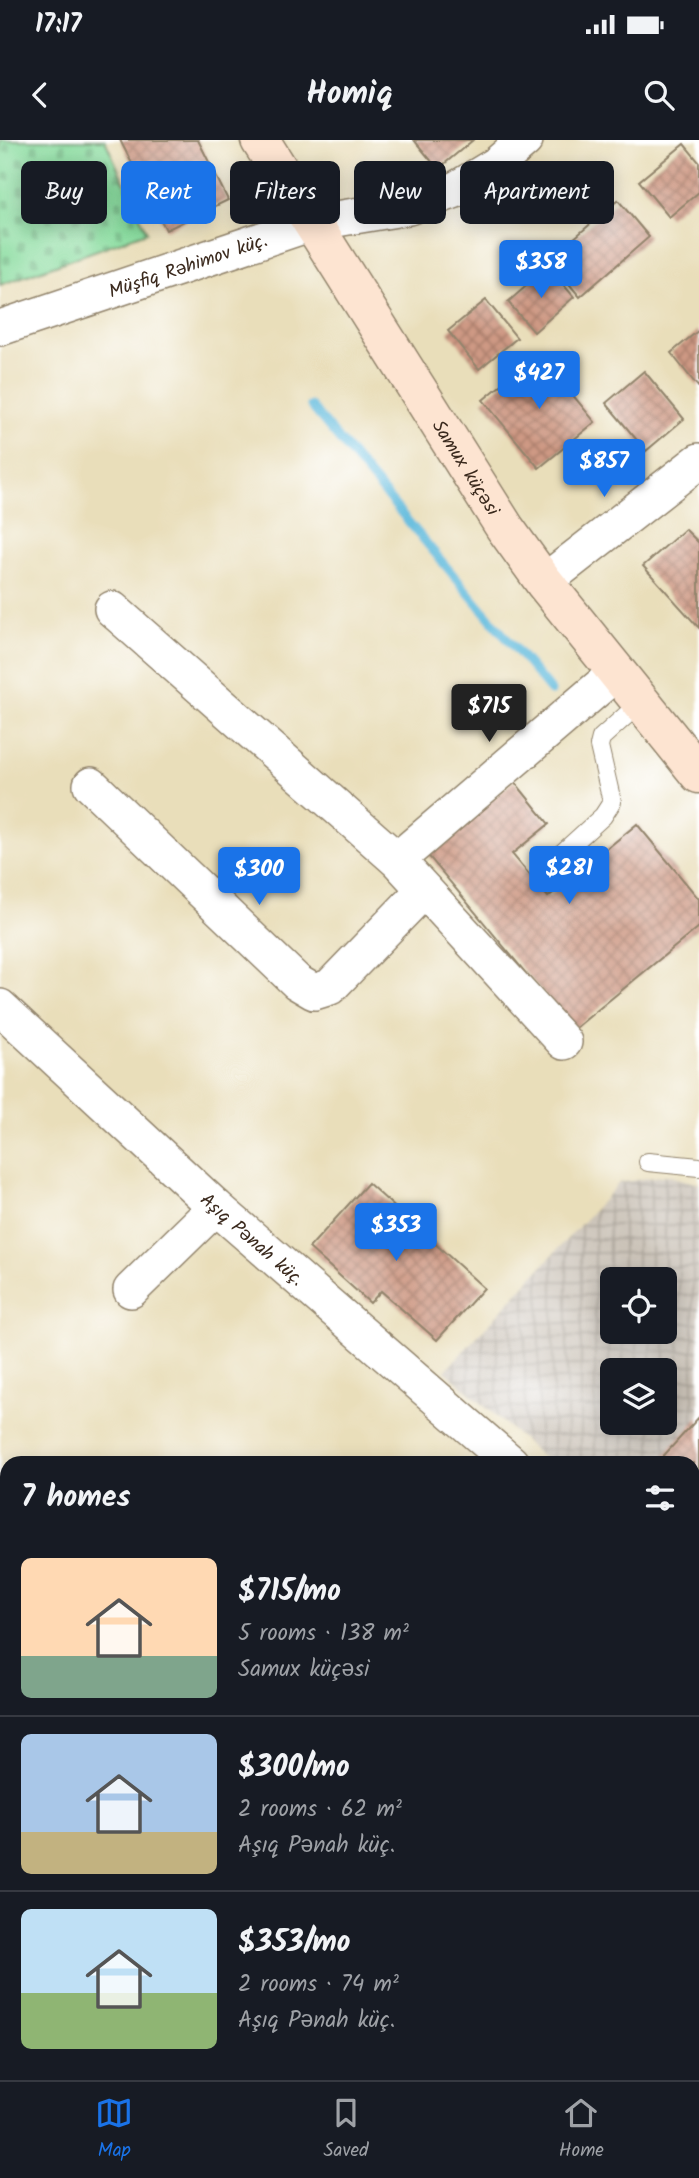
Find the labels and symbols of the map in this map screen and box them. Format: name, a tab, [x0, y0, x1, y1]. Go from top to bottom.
street label: Müşfiq Rəhimov küç.	[105, 226, 272, 307]
pin: $358	[500, 240, 582, 300]
pin: $427	[498, 352, 580, 411]
street label: Samux küçəsi	[423, 414, 507, 524]
pin: $857	[563, 440, 645, 499]
pin: $715	[448, 684, 530, 744]
pin: $281	[528, 846, 610, 906]
pin: $300	[218, 848, 300, 907]
street label: Aşıq Pənah küç.	[192, 1186, 310, 1294]
pin: $353	[355, 1204, 437, 1263]

